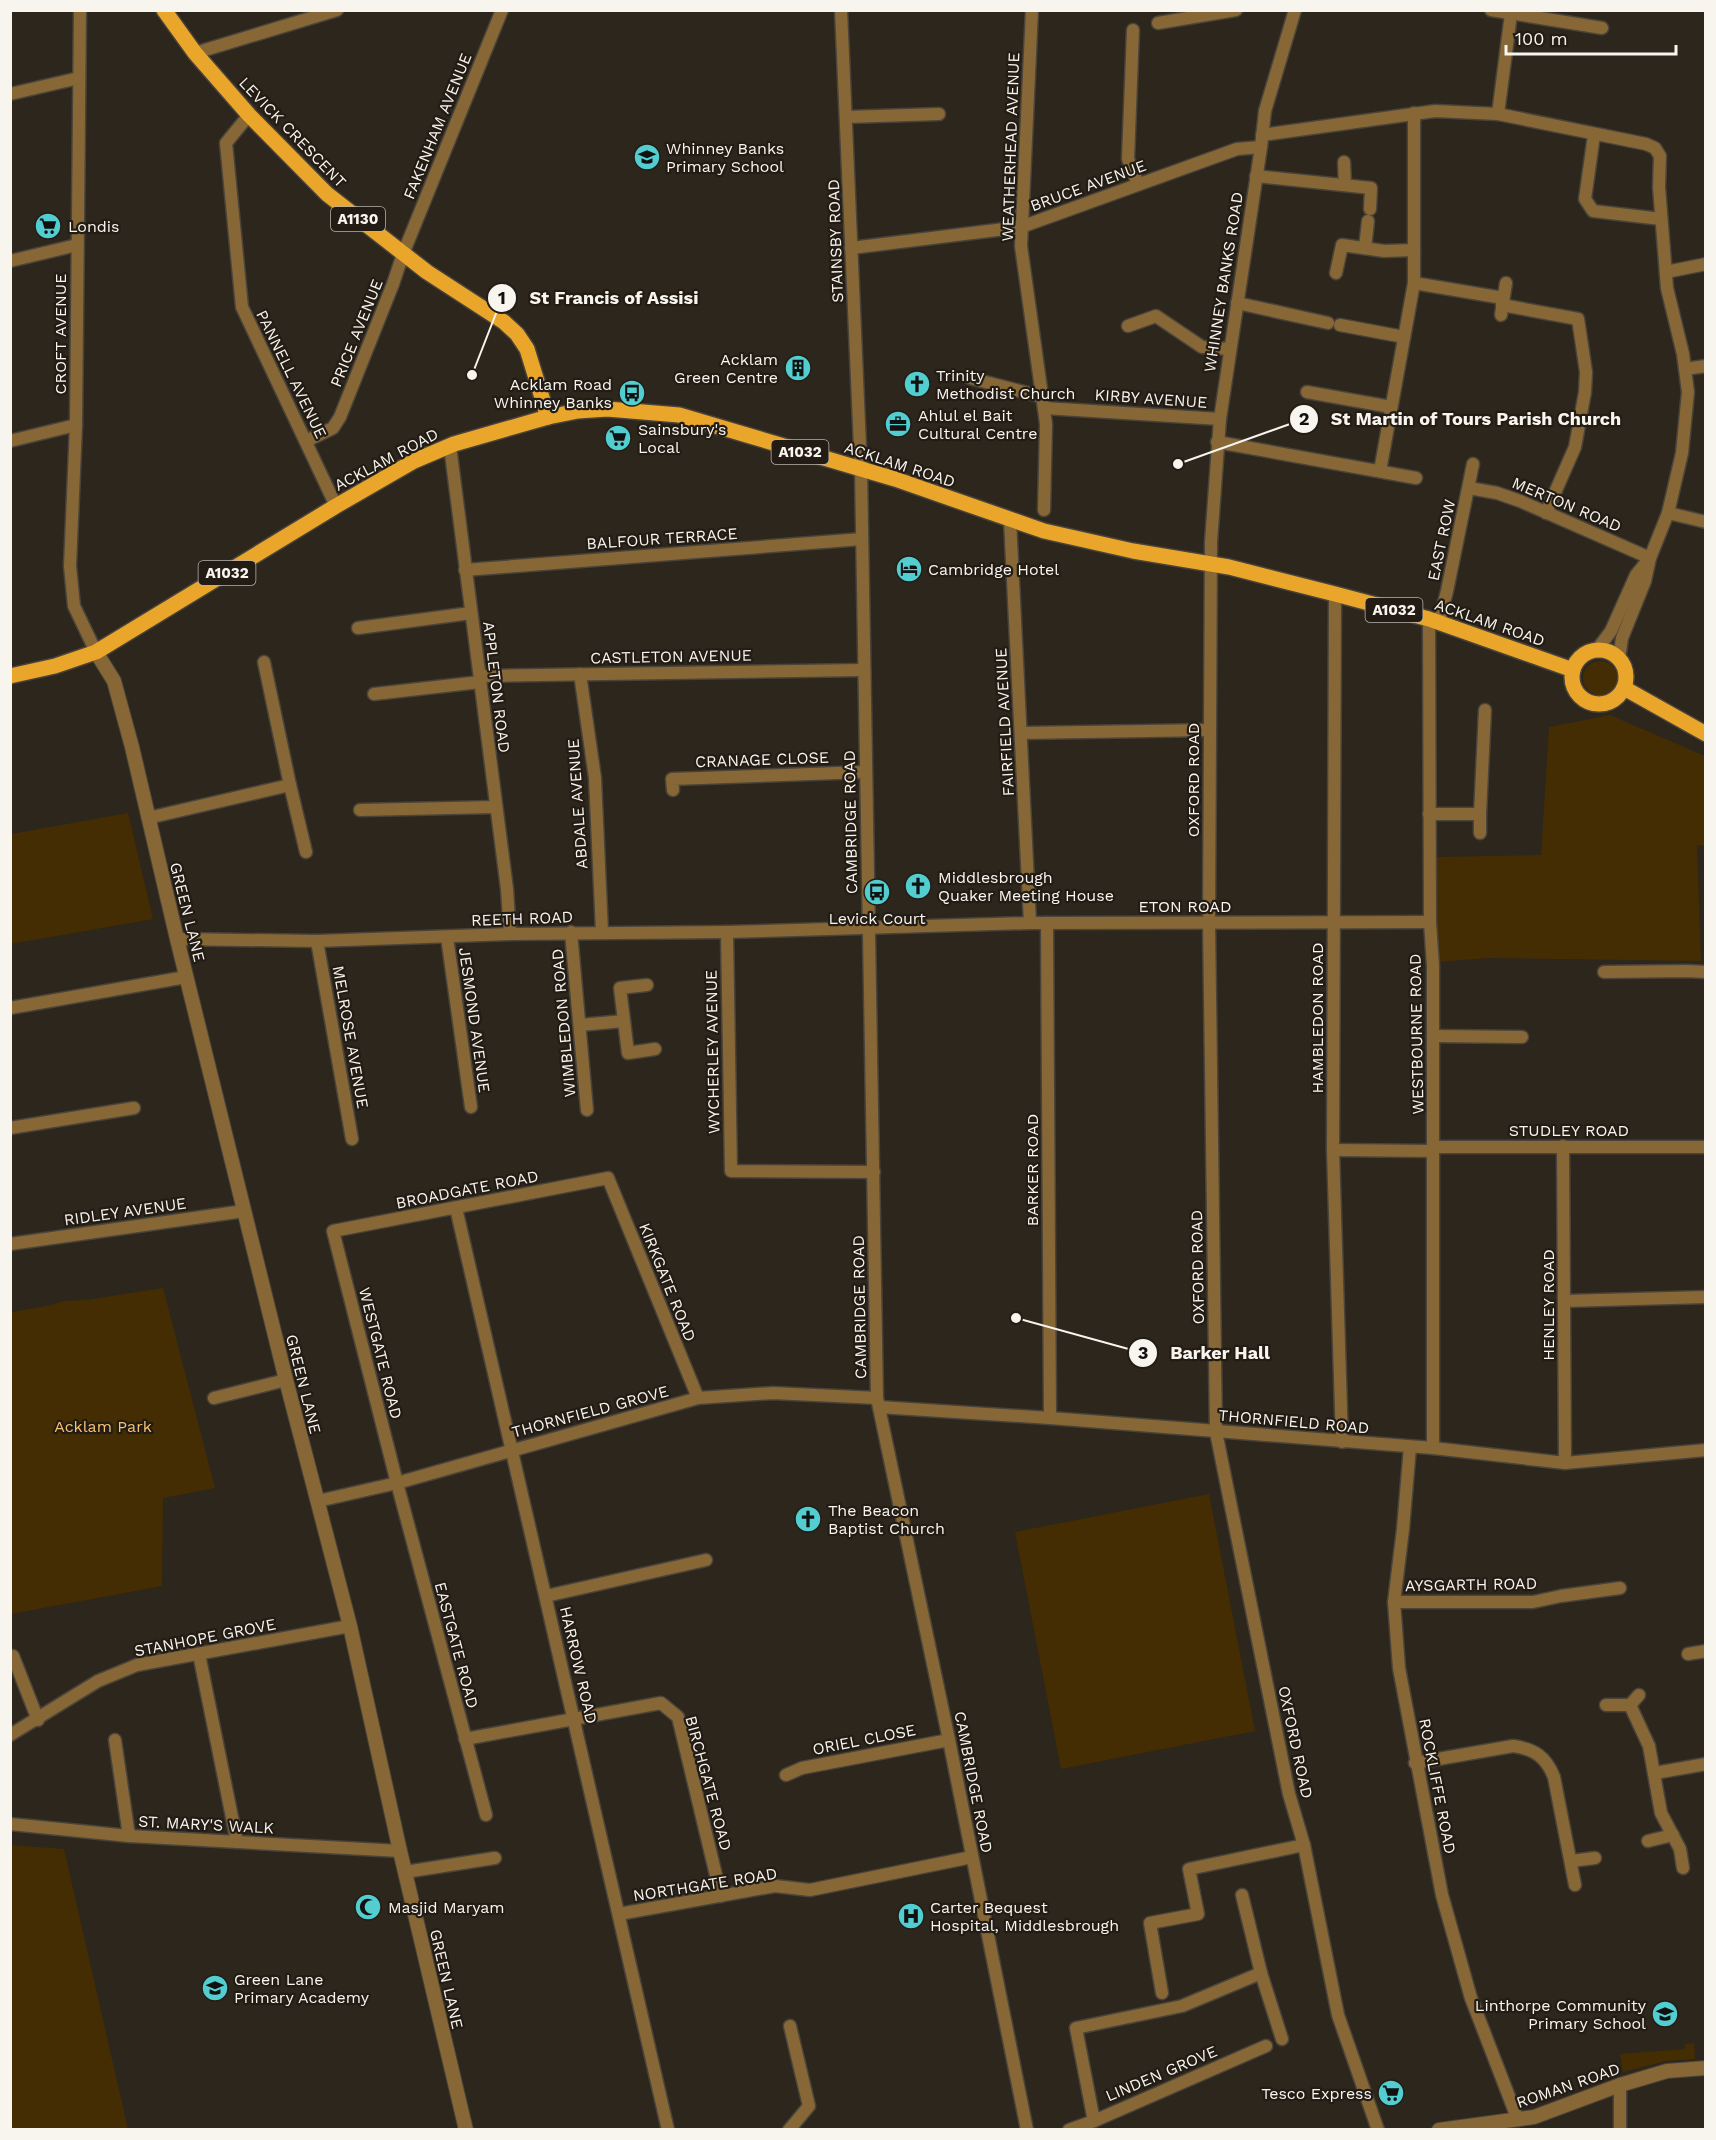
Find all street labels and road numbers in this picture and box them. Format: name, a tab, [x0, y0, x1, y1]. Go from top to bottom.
street label: FAKENHAM AVENUE	[399, 50, 475, 202]
street label: WEATHERHEAD AVENUE	[998, 52, 1023, 242]
street label: LEVICK CRESCENT	[235, 73, 351, 192]
street label: BRUCE AVENUE	[1028, 156, 1149, 215]
street label: STAINSBY ROAD	[824, 179, 847, 303]
street label: WHINNEY BANKS ROAD	[1200, 191, 1247, 374]
road number: A1130	[331, 207, 385, 231]
street label: CROFT AVENUE	[51, 274, 70, 394]
street label: PRICE AVENUE	[326, 277, 387, 390]
street label: PANNELL AVENUE	[252, 307, 331, 441]
street label: KIRBY AVENUE	[1094, 385, 1208, 412]
street label: ACKLAM ROAD	[331, 424, 442, 495]
street label: ACKLAM ROAD	[842, 438, 958, 491]
road number: A1032	[772, 440, 828, 464]
street label: MERTON ROAD	[1509, 473, 1624, 536]
street label: EAST ROW	[1424, 498, 1459, 583]
street label: BALFOUR TERRACE	[586, 524, 738, 553]
road number: A1032	[198, 561, 256, 585]
street label: ACKLAM ROAD	[1432, 595, 1547, 650]
road number: A1032	[1366, 598, 1422, 622]
street label: APPLETON ROAD	[479, 620, 514, 754]
street label: CASTLETON AVENUE	[590, 646, 752, 667]
street label: FAIRFIELD AVENUE	[991, 647, 1018, 797]
street label: OXFORD ROAD	[1184, 723, 1203, 837]
street label: ABDALE AVENUE	[563, 738, 592, 870]
street label: CRANAGE CLOSE	[695, 748, 829, 771]
street label: CAMBRIDGE ROAD	[840, 750, 861, 894]
street label: GREEN LANE	[166, 860, 209, 964]
street label: ETON ROAD	[1139, 897, 1231, 916]
street label: REETH ROAD	[471, 907, 573, 930]
street label: HAMBLEDON ROAD	[1308, 942, 1327, 1094]
street label: JESMOND AVENUE	[455, 946, 494, 1094]
street label: WIMBLEDON ROAD	[548, 948, 579, 1098]
street label: WESTBOURNE ROAD	[1406, 953, 1427, 1115]
street label: MELROSE AVENUE	[329, 964, 372, 1110]
street label: WYCHERLEY AVENUE	[702, 970, 723, 1134]
street label: BARKER ROAD	[1023, 1114, 1042, 1226]
street label: STUDLEY ROAD	[1509, 1121, 1629, 1140]
street label: BROADGATE ROAD	[394, 1166, 540, 1213]
street label: RIDLEY AVENUE	[63, 1193, 188, 1229]
street label: OXFORD ROAD	[1187, 1210, 1208, 1324]
street label: KIRKGATE ROAD	[635, 1220, 700, 1344]
street label: CAMBRIDGE ROAD	[849, 1235, 870, 1379]
street label: HENLEY ROAD	[1539, 1249, 1558, 1361]
street label: WESTGATE ROAD	[355, 1285, 406, 1421]
street label: GREEN LANE	[282, 1332, 325, 1436]
street label: THORNFIELD GROVE	[510, 1381, 671, 1442]
street label: THORNFIELD ROAD	[1218, 1405, 1370, 1438]
street label: AYSGARTH ROAD	[1405, 1574, 1537, 1595]
street label: EASTGATE ROAD	[431, 1580, 483, 1710]
street label: HARROW ROAD	[556, 1604, 601, 1726]
street label: STANHOPE GROVE	[133, 1614, 278, 1661]
street label: OXFORD ROAD	[1274, 1684, 1317, 1800]
street label: CAMBRIDGE ROAD	[950, 1710, 997, 1855]
street label: BIRCHGATE ROAD	[681, 1714, 736, 1853]
street label: ROCKLIFFE ROAD	[1415, 1717, 1460, 1856]
street label: ORIEL CLOSE	[811, 1720, 917, 1759]
street label: ST. MARY'S WALK	[138, 1811, 275, 1838]
street label: NORTHGATE ROAD	[632, 1864, 779, 1905]
street label: GREEN LANE	[426, 1927, 467, 2031]
street label: LINDEN GROVE	[1103, 2041, 1220, 2106]
street label: ROMAN ROAD	[1514, 2059, 1622, 2112]

